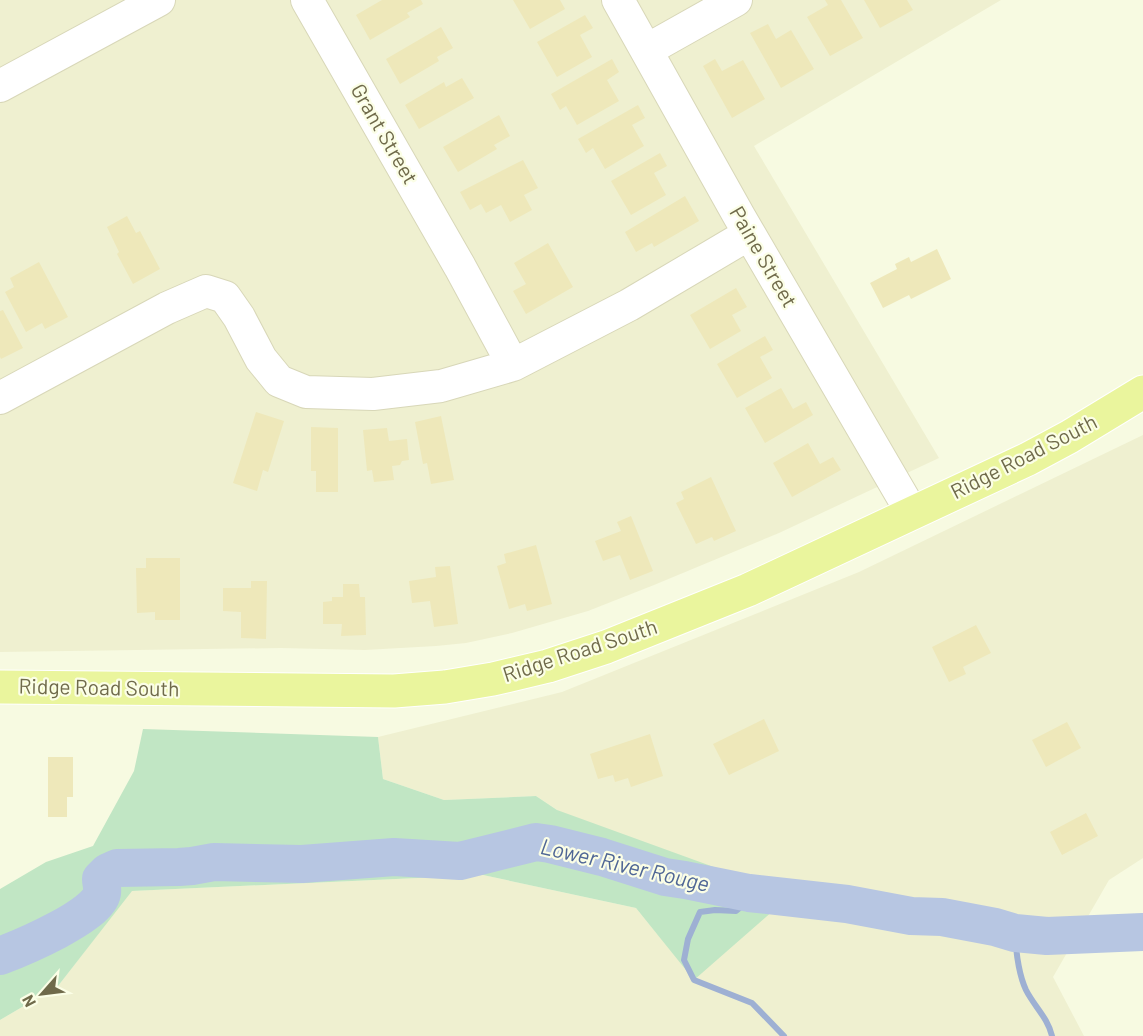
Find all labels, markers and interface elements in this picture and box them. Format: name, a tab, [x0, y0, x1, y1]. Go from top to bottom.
street label: Grant Street	[347, 79, 424, 188]
street label: Paine Street	[725, 201, 803, 311]
street label: Ridge Road South	[946, 408, 1101, 503]
street label: Ridge Road South	[499, 613, 660, 686]
street label: Ridge Road South	[18, 673, 180, 700]
water label: Lower River Rouge	[538, 832, 712, 896]
north arrow	[12, 964, 72, 1024]
text: N	[17, 992, 39, 1010]

